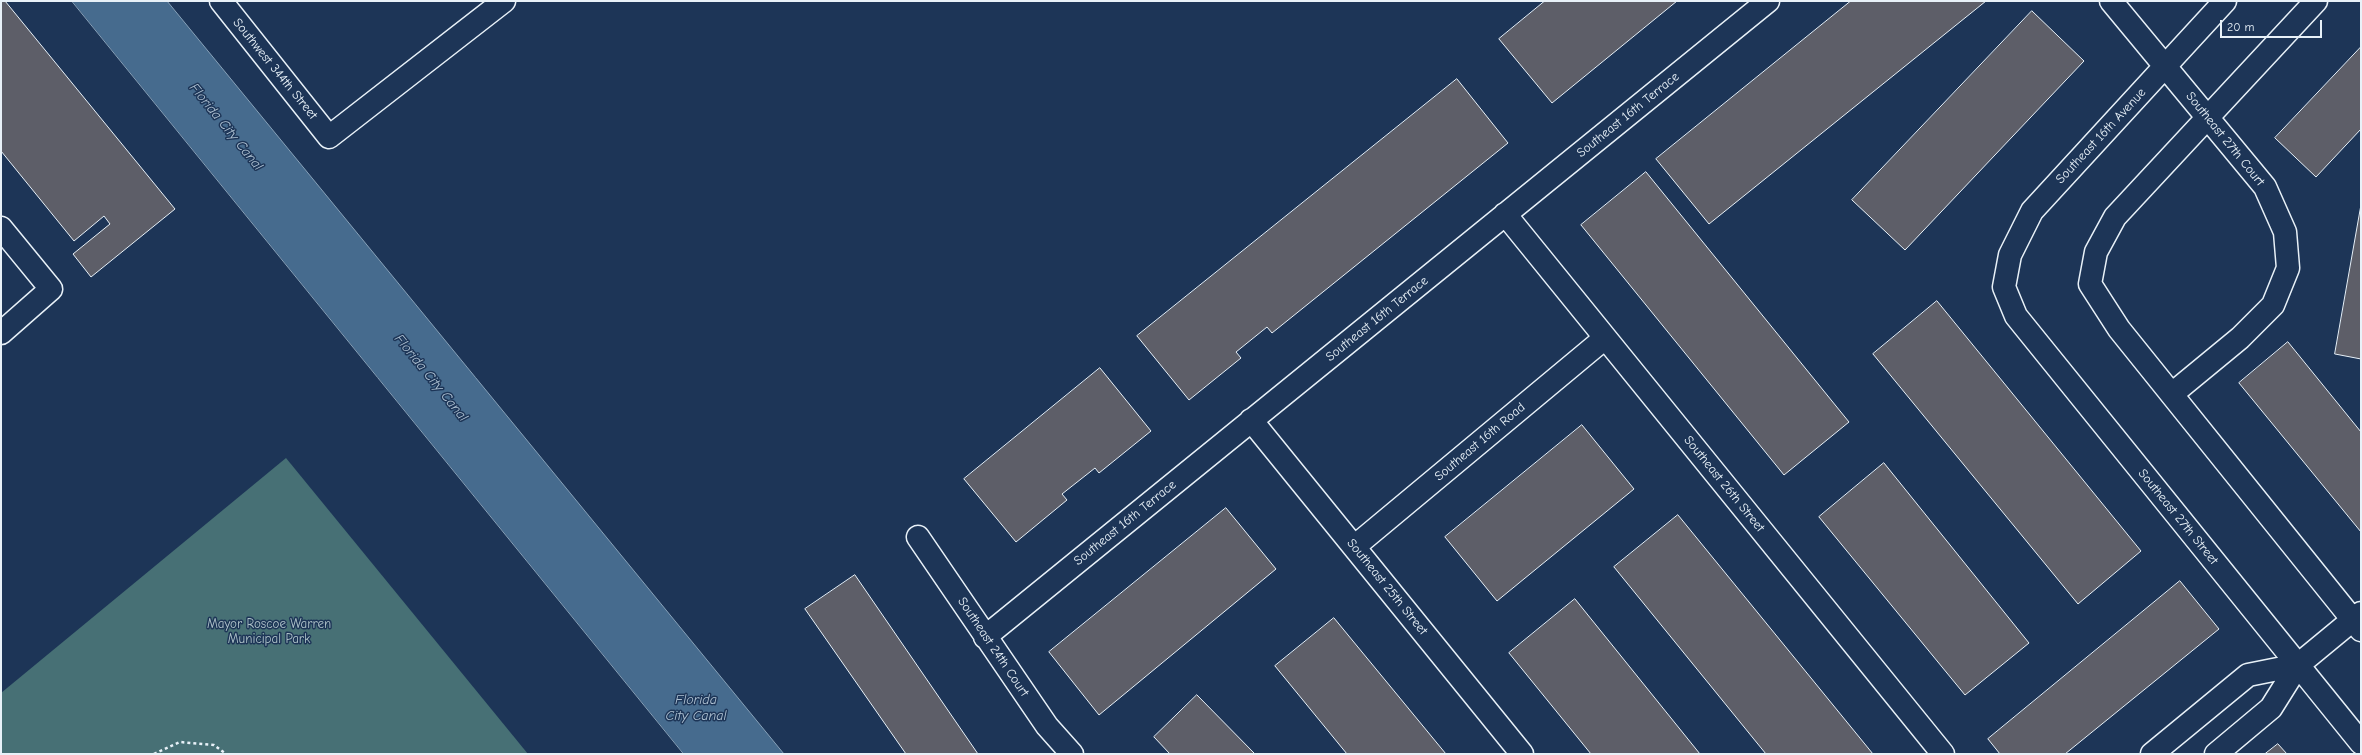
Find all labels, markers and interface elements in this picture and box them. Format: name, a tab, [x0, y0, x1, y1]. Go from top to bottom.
scale bar	[2222, 12, 2324, 38]
street label: Southwest 344th Street	[229, 15, 321, 123]
text: 20 m	[2227, 20, 2255, 34]
street label: Southeast 16th Terrace	[1574, 69, 1682, 161]
water label: Florida City Canal	[186, 80, 266, 174]
street label: Southeast 16th Avenue	[2053, 85, 2149, 187]
street label: Southeast 27th Court	[2182, 89, 2268, 189]
street label: Southeast 16th Terrace	[1323, 273, 1431, 365]
water label: Florida City Canal	[391, 331, 471, 425]
street label: Southeast 16th Road	[1432, 400, 1528, 484]
street label: Southeast 26th Street	[1680, 433, 1768, 535]
street label: Southeast 27th Street	[2135, 466, 2221, 568]
street label: Southeast 16th Terrace	[1071, 477, 1179, 569]
street label: Southeast 25th Street	[1343, 536, 1431, 638]
street label: Southeast 24th Court	[954, 594, 1032, 700]
park label: Mayor Roscoe Warren Municipal Park	[207, 616, 331, 647]
water label: Florida City Canal	[666, 692, 726, 724]

